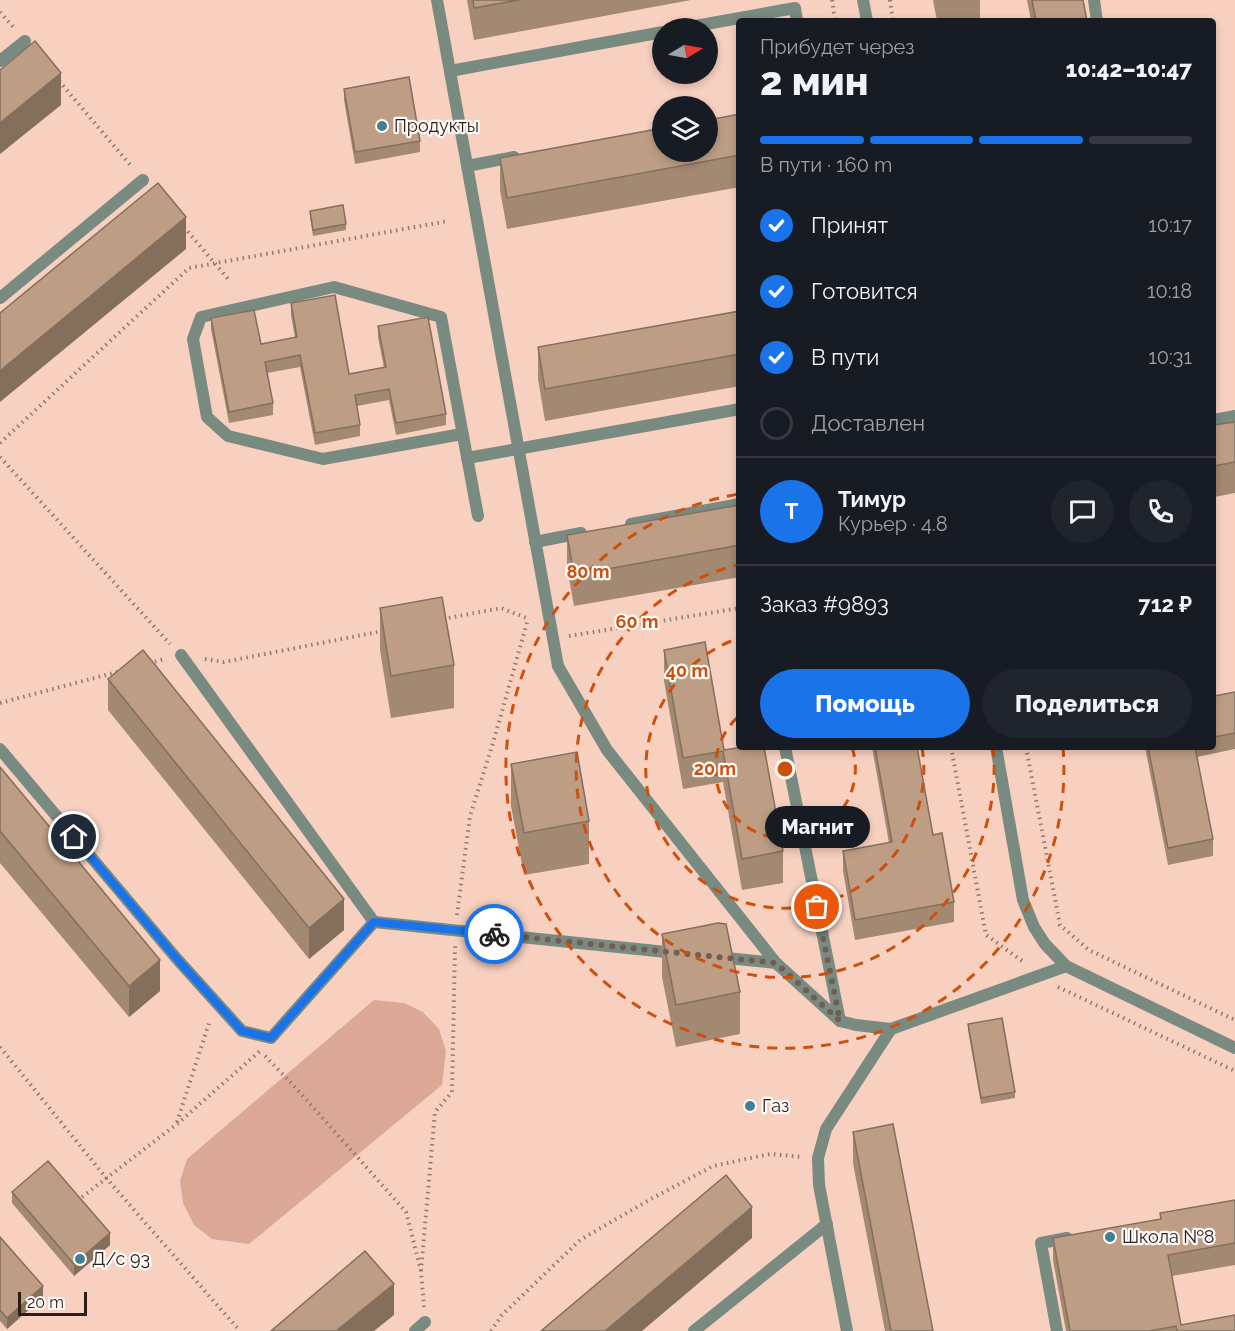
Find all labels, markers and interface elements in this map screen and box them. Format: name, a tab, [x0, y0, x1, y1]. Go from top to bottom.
north arrow	[652, 18, 718, 84]
map controls	[652, 18, 718, 162]
text: Прибудет через	[760, 35, 914, 59]
text: 10:42–10:47	[1066, 56, 1192, 82]
text: 2 мин	[760, 58, 869, 104]
button: layers	[652, 96, 718, 162]
place label: Продукты	[394, 115, 479, 136]
marker: Продукты	[375, 119, 389, 133]
text: В пути · 160 m	[760, 153, 892, 177]
icon: check	[760, 209, 793, 242]
text: Принят	[811, 212, 888, 238]
text: 10:17	[1148, 213, 1192, 237]
icon: check	[760, 275, 793, 308]
text: Готовится	[811, 278, 918, 304]
text: 10:18	[1147, 279, 1192, 303]
icon: check	[760, 341, 793, 374]
text: В пути	[811, 344, 879, 370]
text: 10:31	[1148, 345, 1192, 369]
text: Доставлен	[811, 410, 925, 436]
button: chat	[1051, 480, 1114, 543]
button: phone	[1129, 480, 1192, 543]
text: Тимур	[838, 486, 906, 512]
text: Т	[785, 498, 798, 524]
text: Курьер · 4.8	[838, 512, 948, 536]
text: 80 m	[566, 561, 610, 582]
text: Заказ #9893	[760, 591, 889, 617]
text: 712 ₽	[1138, 591, 1192, 617]
text: 60 m	[615, 611, 659, 632]
text: 40 m	[666, 660, 708, 681]
button: Помощь	[760, 669, 970, 738]
button: Поделиться	[982, 669, 1192, 738]
text: 20 m	[694, 758, 736, 779]
centre of rings	[775, 759, 795, 779]
callout: Магнит	[764, 805, 870, 847]
pin	[48, 811, 99, 862]
text: Магнит	[781, 815, 854, 839]
icon: home	[57, 820, 90, 853]
pin	[791, 881, 842, 932]
icon: bag	[800, 890, 833, 923]
courier	[464, 904, 524, 964]
icon: bike	[478, 918, 511, 951]
place label: Газ	[762, 1095, 789, 1116]
marker: Газ	[743, 1099, 757, 1113]
place label: Школа №8	[1122, 1226, 1215, 1247]
marker: Школа №8	[1103, 1230, 1117, 1244]
place label: Д/с 93	[92, 1248, 150, 1269]
marker: Д/с 93	[73, 1252, 87, 1266]
scale bar	[18, 1289, 87, 1316]
text: 20 m	[27, 1293, 64, 1312]

